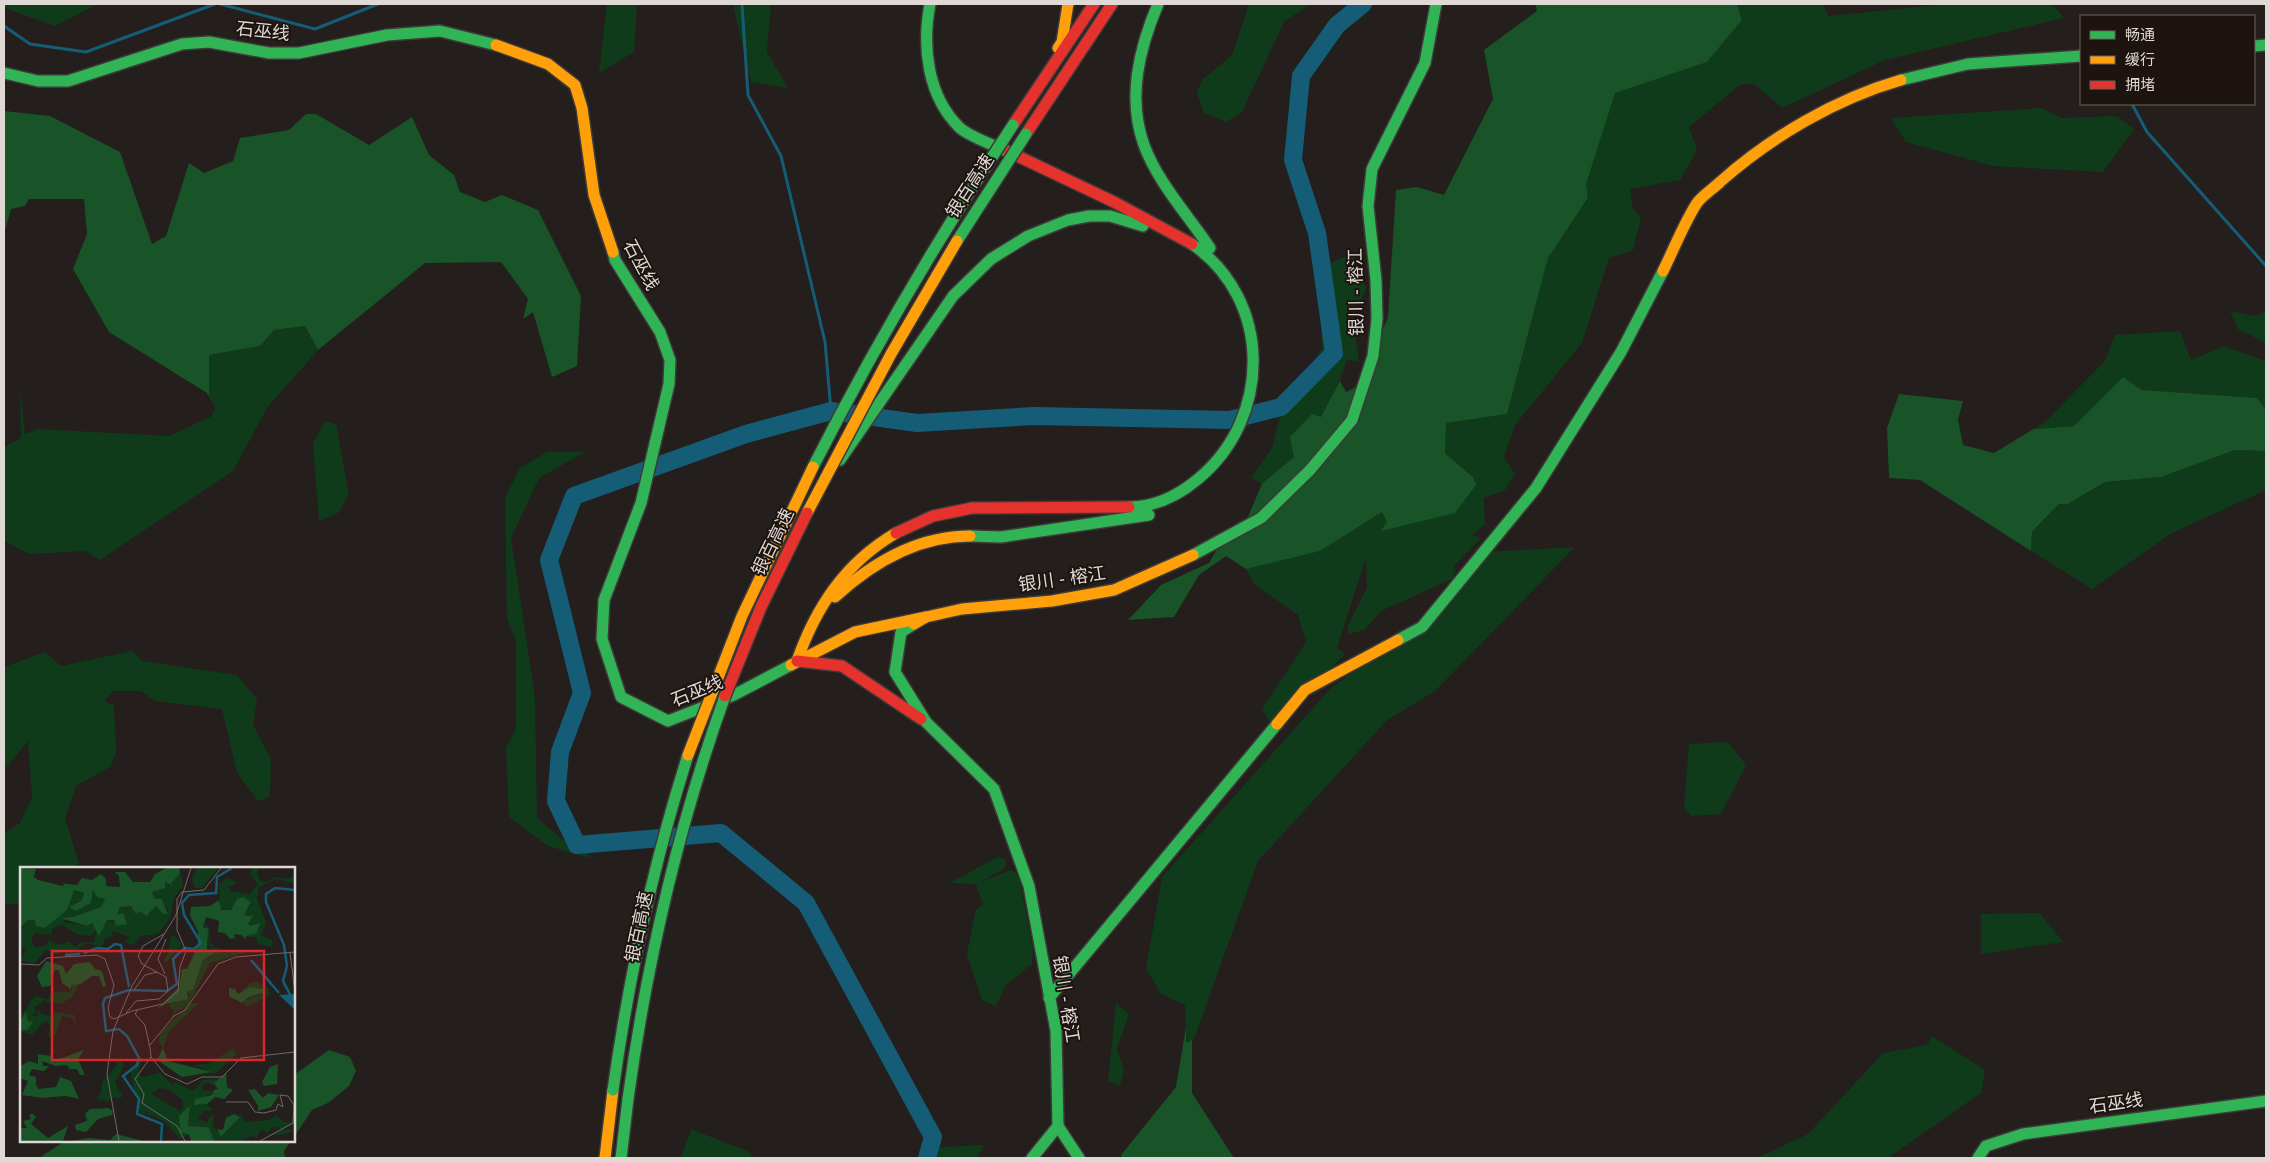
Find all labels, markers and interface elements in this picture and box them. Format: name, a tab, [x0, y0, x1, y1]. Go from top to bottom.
legend	[2080, 15, 2255, 105]
street label: 石巫线	[235, 18, 291, 44]
text: 畅通	[2125, 26, 2155, 43]
text: 缓行	[2125, 51, 2155, 68]
text: 拥堵	[2125, 76, 2155, 93]
street label: 银百高速	[942, 150, 998, 222]
street label: 石巫线	[619, 236, 663, 294]
street label: 银川 - 榕江	[1345, 248, 1367, 336]
street label: 银百高速	[748, 505, 798, 579]
street label: 银川 - 榕江	[1017, 563, 1107, 595]
street label: 石巫线	[668, 672, 726, 710]
inset map	[20, 867, 295, 1142]
street label: 银百高速	[622, 890, 656, 964]
street label: 银川 - 榕江	[1049, 954, 1083, 1044]
street label: 石巫线	[2088, 1089, 2144, 1117]

